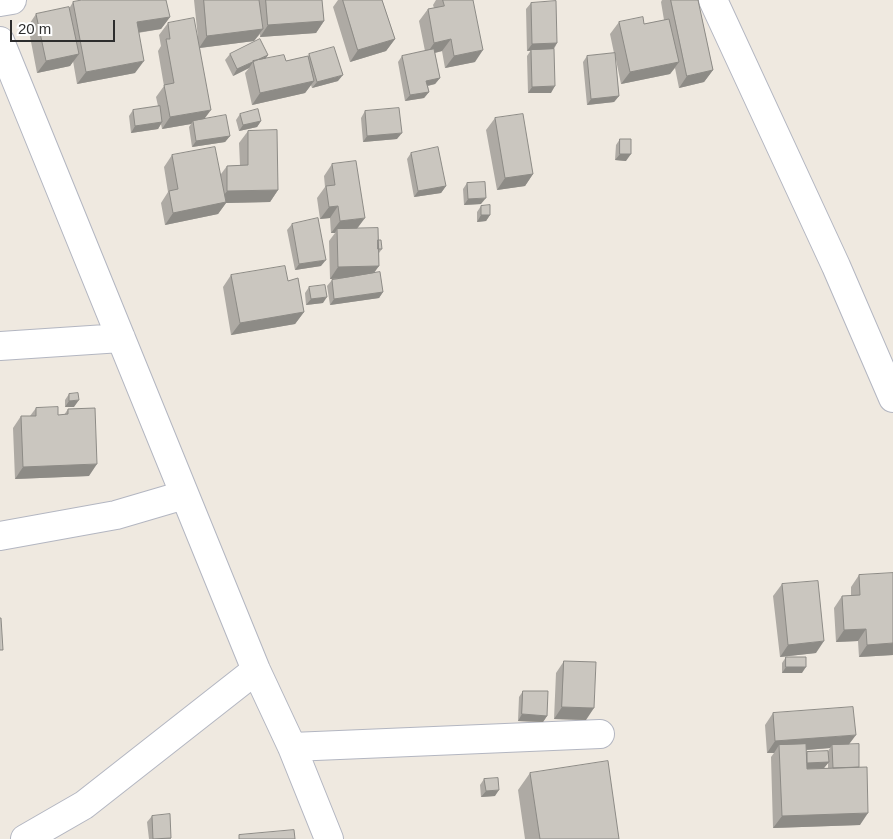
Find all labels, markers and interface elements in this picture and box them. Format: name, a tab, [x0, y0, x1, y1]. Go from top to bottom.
scale bar	[12, 10, 118, 42]
text: 20 m	[18, 20, 51, 37]

